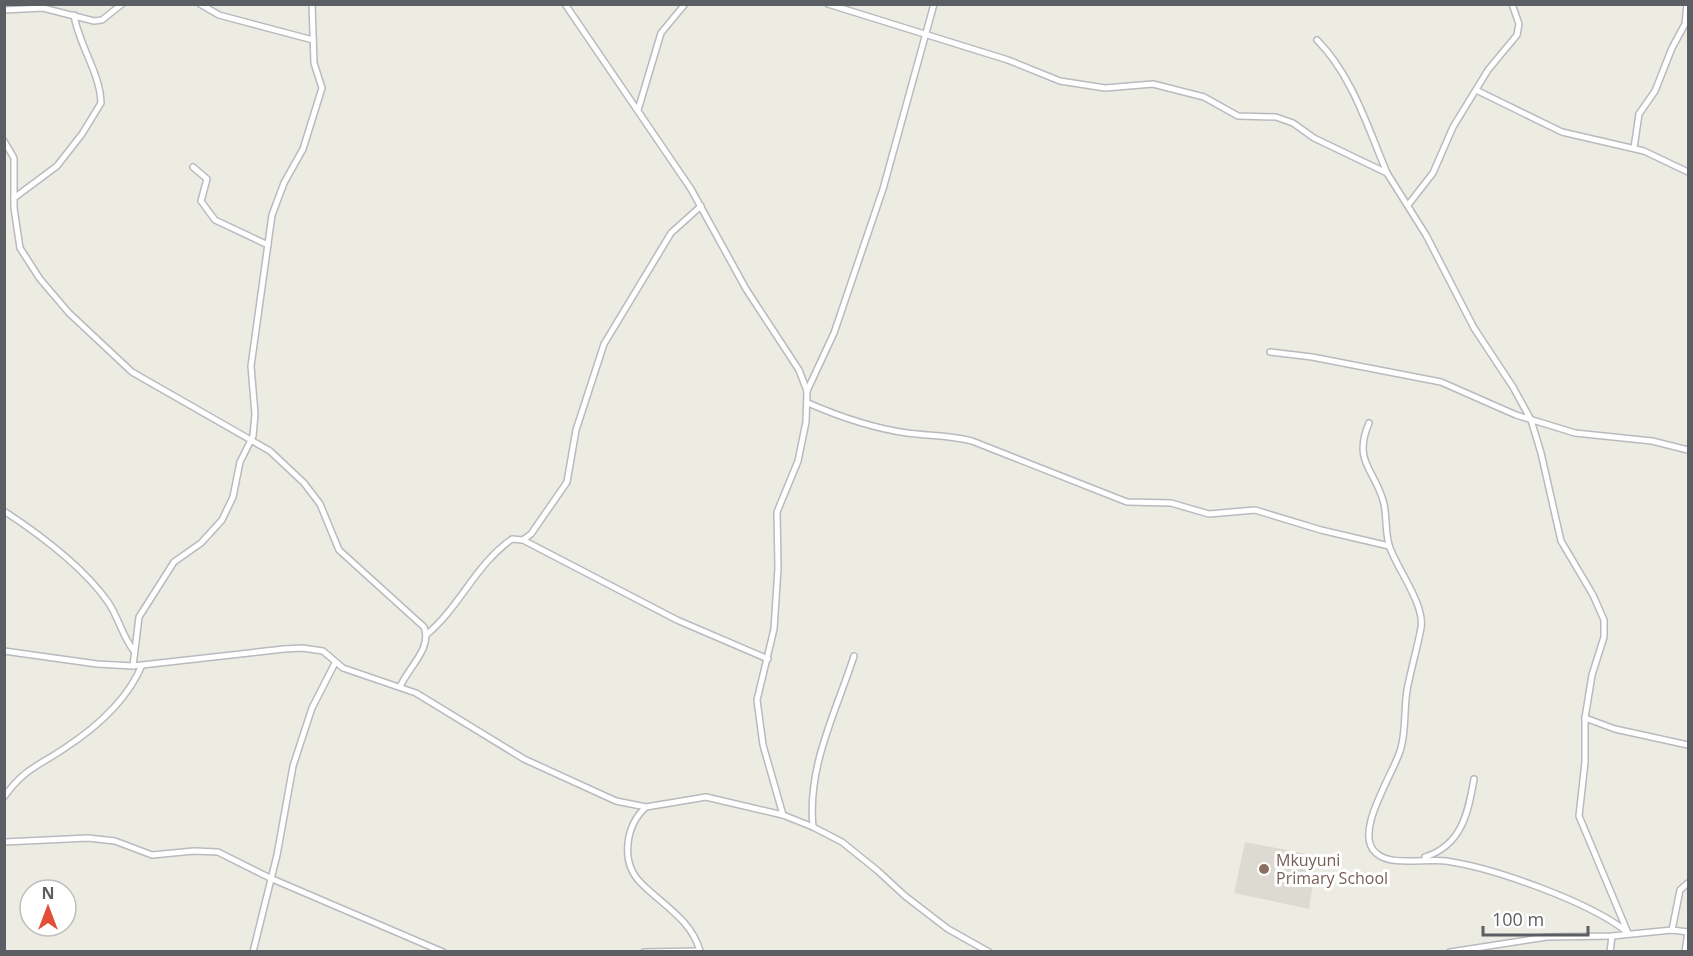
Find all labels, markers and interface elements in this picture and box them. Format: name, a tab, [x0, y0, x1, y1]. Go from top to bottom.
place label: Mkuyuni Primary School	[1276, 849, 1388, 889]
marker: Mkuyuni Primary School	[1257, 862, 1271, 876]
north arrow	[18, 878, 78, 938]
text: N	[41, 882, 55, 904]
scale bar	[1483, 899, 1588, 937]
text: 100 m	[1492, 907, 1544, 931]

